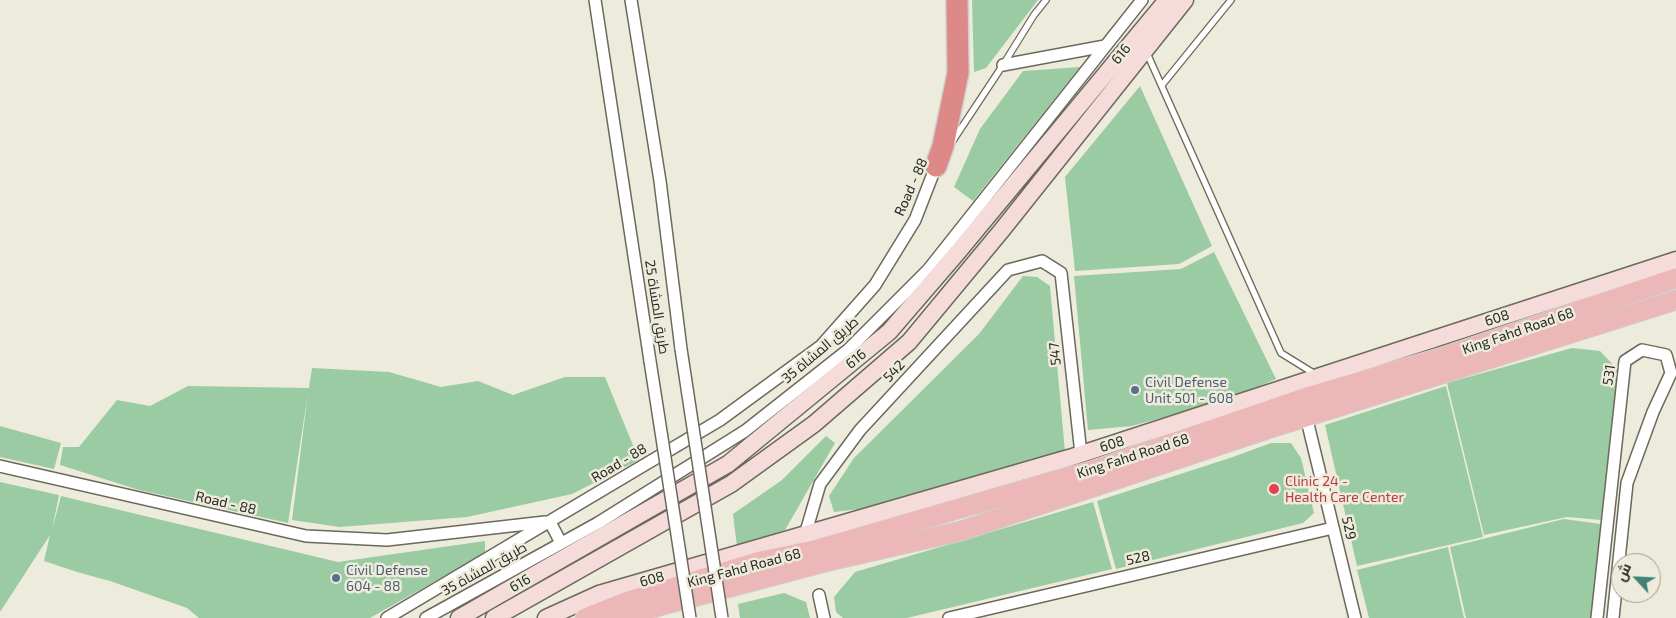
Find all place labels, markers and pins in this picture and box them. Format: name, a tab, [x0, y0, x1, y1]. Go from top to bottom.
place label: Civil Defense Unit 501 - 608	[1145, 374, 1233, 407]
marker: Civil Defense Unit 501 - 608	[1129, 384, 1141, 396]
place label: Clinic 24 - Health Care Center	[1285, 473, 1404, 506]
marker: Clinic 24 - Health Care Center	[1267, 482, 1281, 496]
place label: Civil Defense 604 - 88	[346, 562, 428, 594]
marker: Civil Defense 604 - 88	[330, 572, 342, 584]

